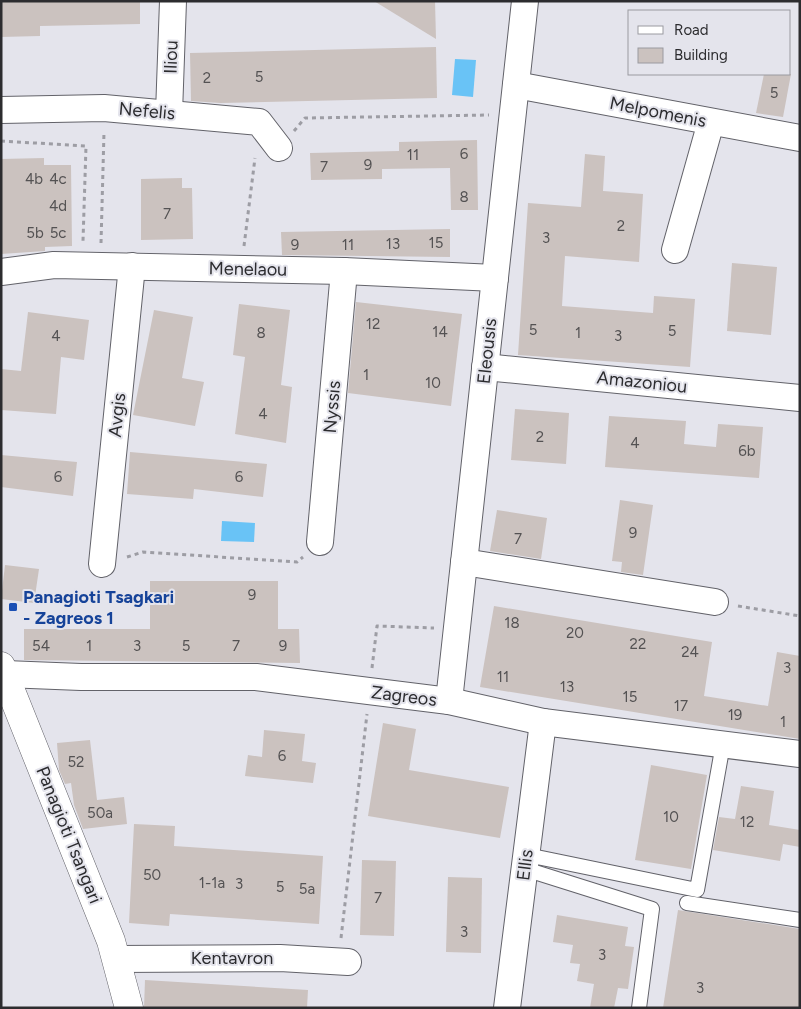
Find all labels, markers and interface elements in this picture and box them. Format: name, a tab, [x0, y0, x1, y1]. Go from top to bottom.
legend	[628, 10, 791, 75]
text: Road	[674, 21, 709, 39]
street label: Iliou	[159, 40, 183, 74]
text: Building	[674, 46, 728, 64]
house number: 5	[255, 68, 263, 86]
house number: 2	[203, 69, 211, 87]
house number: 5	[770, 84, 778, 102]
street label: Melpomenis	[608, 92, 708, 132]
street label: Nefelis	[118, 98, 176, 124]
house number: 6	[460, 145, 469, 163]
house number: 11	[407, 146, 419, 164]
house number: 9	[364, 156, 372, 174]
house number: 7	[320, 158, 328, 176]
house number: 4b	[25, 170, 43, 188]
house number: 4c	[49, 170, 67, 188]
house number: 8	[459, 188, 469, 206]
house number: 4d	[49, 197, 67, 215]
house number: 7	[163, 205, 171, 223]
house number: 2	[617, 217, 625, 235]
house number: 5b	[26, 224, 44, 242]
house number: 5c	[50, 224, 66, 242]
house number: 3	[542, 229, 550, 247]
house number: 15	[429, 234, 443, 252]
house number: 13	[386, 235, 400, 253]
house number: 9	[291, 236, 299, 254]
house number: 11	[342, 236, 354, 254]
street label: Menelaou	[209, 257, 287, 281]
house number: 12	[366, 315, 380, 333]
street label: Eleousis	[473, 317, 501, 385]
house number: 5	[529, 321, 537, 339]
house number: 5	[668, 322, 676, 340]
house number: 14	[432, 323, 448, 341]
house number: 8	[256, 324, 266, 342]
house number: 1	[575, 324, 581, 342]
house number: 4	[51, 327, 61, 345]
house number: 3	[614, 327, 622, 345]
house number: 1	[363, 366, 369, 384]
street label: Amazoniou	[596, 366, 688, 398]
house number: 10	[425, 374, 441, 392]
street label: Nyssis	[319, 380, 345, 434]
street label: Avgis	[104, 392, 130, 438]
house number: 4	[258, 405, 268, 423]
house number: 2	[536, 428, 544, 446]
house number: 4	[630, 434, 640, 452]
house number: 6b	[738, 442, 756, 460]
house number: 6	[54, 468, 63, 486]
house number: 6	[235, 468, 244, 486]
house number: 9	[629, 524, 637, 542]
house number: 7	[514, 530, 522, 548]
place label: Panagioti Tsagkari - Zagreos 1	[23, 586, 174, 629]
house number: 9	[248, 586, 256, 604]
marker: Panagioti Tsagkari - Zagreos 1	[7, 601, 19, 613]
house number: 18	[504, 614, 520, 632]
house number: 20	[566, 624, 584, 642]
house number: 22	[630, 635, 646, 653]
house number: 54	[32, 637, 50, 655]
house number: 1	[86, 637, 92, 655]
house number: 3	[133, 637, 141, 655]
house number: 5	[182, 637, 190, 655]
house number: 7	[232, 637, 240, 655]
house number: 9	[279, 637, 287, 655]
house number: 24	[681, 643, 699, 661]
house number: 3	[783, 659, 791, 677]
house number: 11	[497, 668, 509, 686]
house number: 13	[560, 678, 574, 696]
street label: Zagreos	[370, 681, 438, 711]
house number: 15	[623, 688, 637, 706]
house number: 17	[674, 697, 688, 715]
house number: 19	[728, 706, 742, 724]
house number: 1	[780, 713, 786, 731]
house number: 6	[278, 747, 287, 765]
house number: 52	[67, 753, 85, 771]
street label: Panagioti Tsangari	[31, 763, 107, 907]
house number: 50a	[87, 804, 113, 822]
house number: 10	[663, 808, 679, 826]
house number: 12	[740, 813, 754, 831]
street label: Ellis	[512, 848, 538, 882]
house number: 50	[143, 866, 161, 884]
house number: 1-1a	[199, 874, 225, 892]
house number: 3	[235, 875, 243, 893]
house number: 5	[276, 878, 284, 896]
house number: 5a	[299, 880, 315, 898]
house number: 7	[374, 889, 382, 907]
house number: 3	[460, 923, 468, 941]
house number: 3	[598, 946, 606, 964]
street label: Kentavron	[191, 947, 273, 969]
house number: 3	[696, 979, 704, 997]

